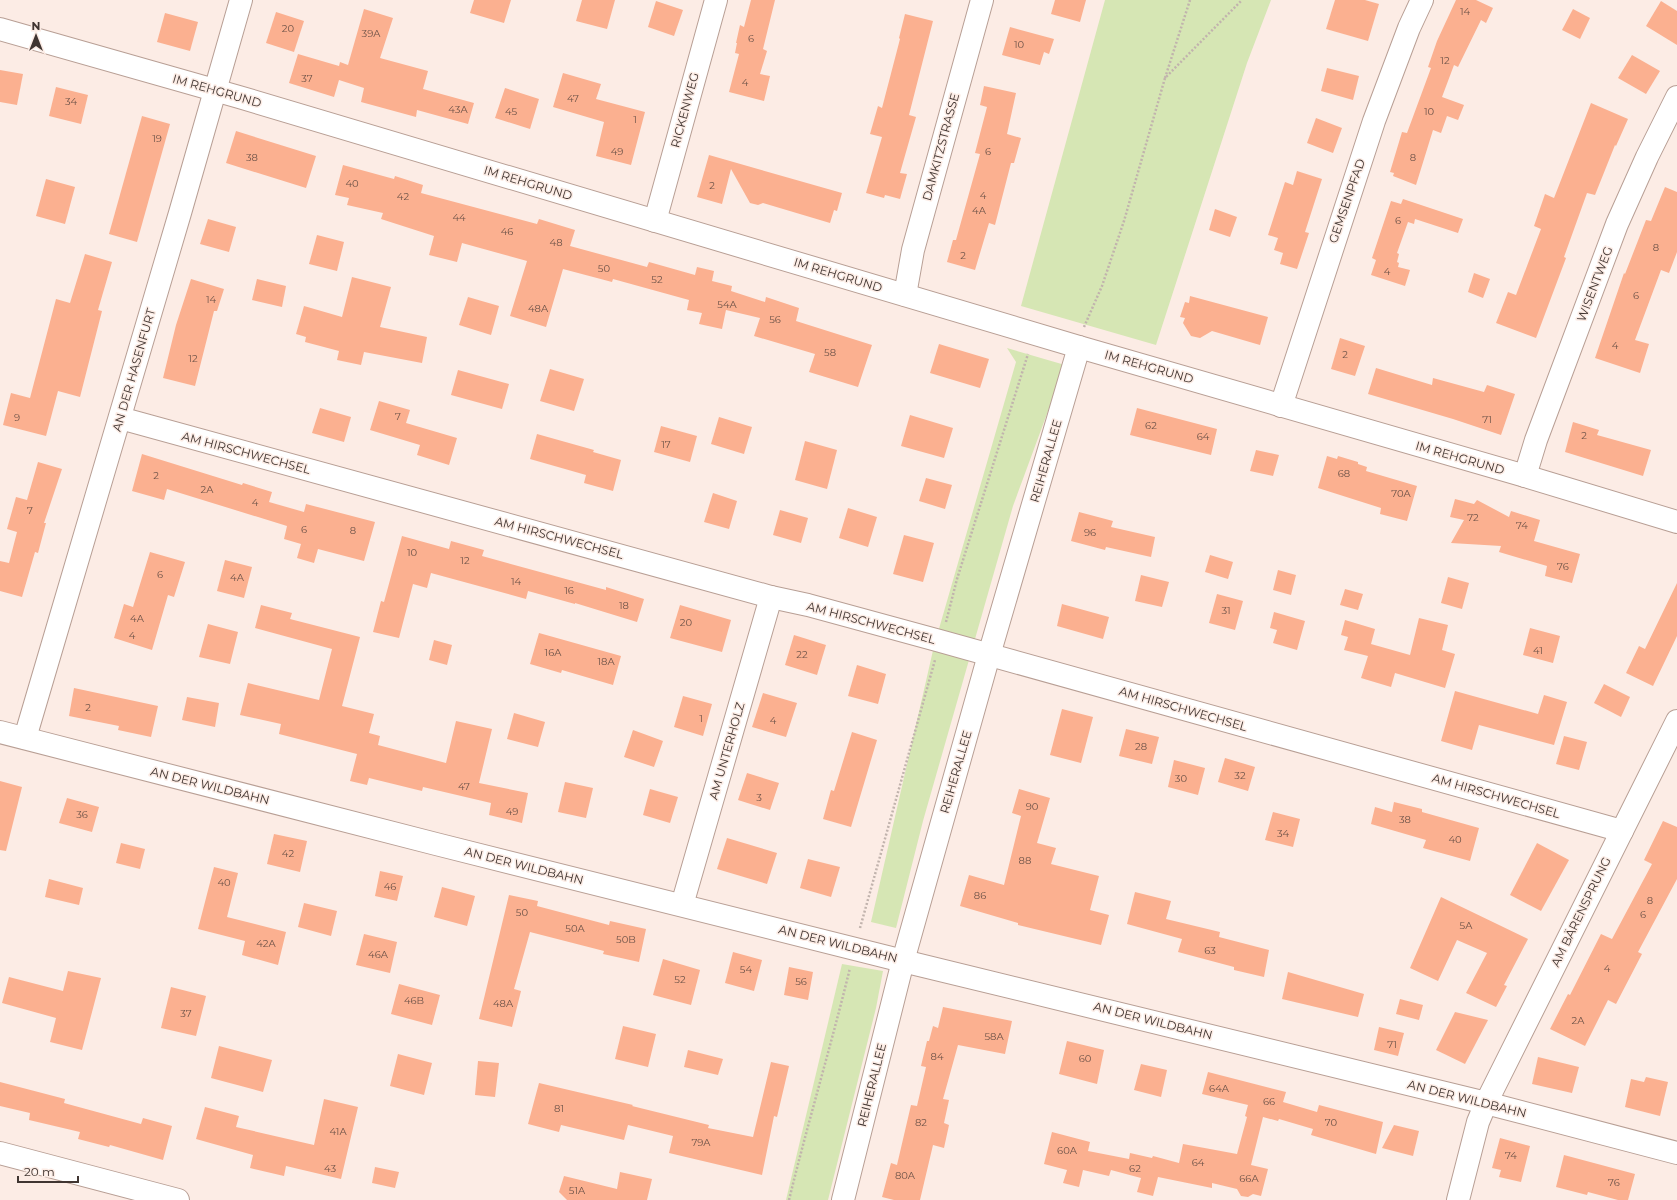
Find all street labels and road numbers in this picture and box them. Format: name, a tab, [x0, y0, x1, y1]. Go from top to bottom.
street label: IM REHGRUND	[171, 71, 263, 110]
street label: RICKENWEG	[667, 71, 702, 149]
street label: DAMKITZSTRASSE	[919, 91, 962, 202]
street label: GEMSENPFAD	[1325, 157, 1368, 245]
street label: IM REHGRUND	[482, 162, 574, 203]
street label: WISENTWEG	[1573, 244, 1616, 323]
street label: IM REHGRUND	[792, 254, 884, 295]
street label: AN DER HASENFURT	[109, 306, 158, 433]
street label: IM REHGRUND	[1103, 347, 1195, 386]
street label: REIHERALLEE	[1027, 418, 1065, 504]
street label: AM HIRSCHWECHSEL	[180, 428, 312, 477]
street label: IM REHGRUND	[1414, 438, 1506, 477]
street label: AM HIRSCHWECHSEL	[493, 513, 625, 562]
street label: AM HIRSCHWECHSEL	[805, 598, 937, 647]
street label: AM HIRSCHWECHSEL	[1117, 683, 1249, 734]
street label: AM UNTERHOLZ	[705, 700, 748, 801]
street label: REIHERALLEE	[937, 729, 975, 815]
street label: AN DER WILDBAHN	[149, 763, 271, 808]
street label: AM HIRSCHWECHSEL	[1430, 770, 1562, 821]
street label: AN DER WILDBAHN	[463, 843, 585, 888]
street label: AM BÄRENSPRUNG	[1547, 854, 1614, 969]
street label: AN DER WILDBAHN	[777, 921, 899, 966]
street label: AN DER WILDBAHN	[1092, 998, 1214, 1043]
street label: REIHERALLEE	[854, 1042, 889, 1128]
street label: AN DER WILDBAHN	[1406, 1076, 1528, 1121]

